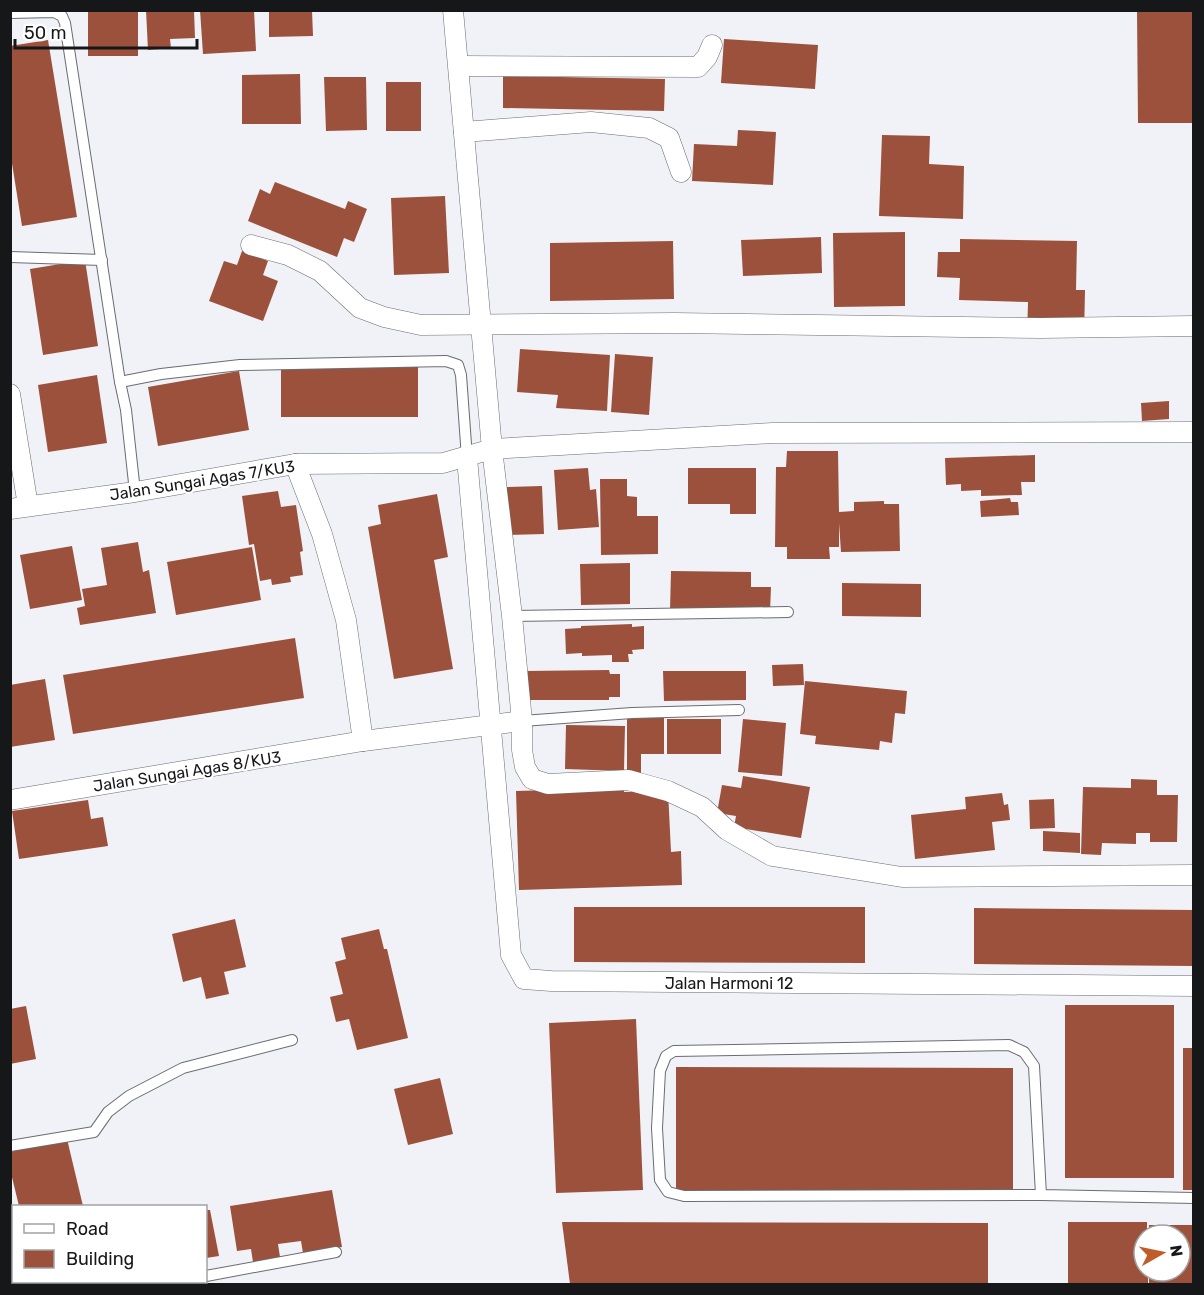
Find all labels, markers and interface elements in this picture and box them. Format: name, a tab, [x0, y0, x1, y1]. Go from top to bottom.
scale bar	[15, 12, 196, 50]
text: 50 m	[24, 22, 67, 44]
street label: Jalan Sungai Agas 7/KU3	[108, 456, 296, 505]
street label: Jalan Sungai Agas 8/KU3	[92, 747, 282, 796]
street label: Jalan Harmoni 12	[665, 974, 793, 993]
legend	[12, 1205, 207, 1283]
text: Road	[66, 1218, 109, 1240]
north arrow	[1132, 1223, 1192, 1283]
text: N	[1166, 1244, 1187, 1258]
text: Building	[66, 1248, 134, 1270]

